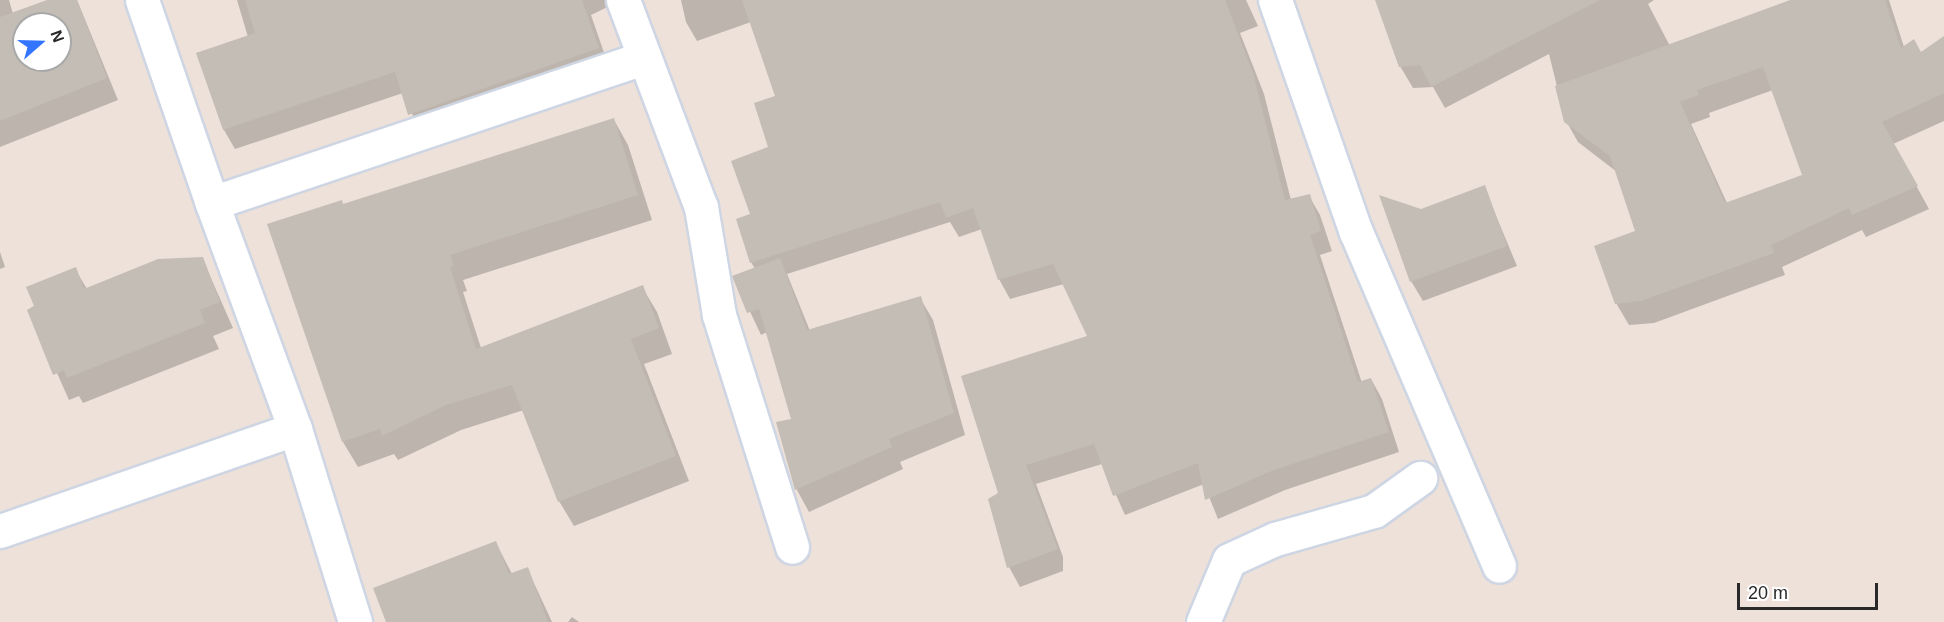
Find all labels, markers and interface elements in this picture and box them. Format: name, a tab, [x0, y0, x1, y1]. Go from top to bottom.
north arrow	[12, 12, 72, 72]
text: N	[48, 28, 67, 45]
scale bar	[1740, 571, 1881, 609]
text: 20 m	[1748, 583, 1788, 603]

